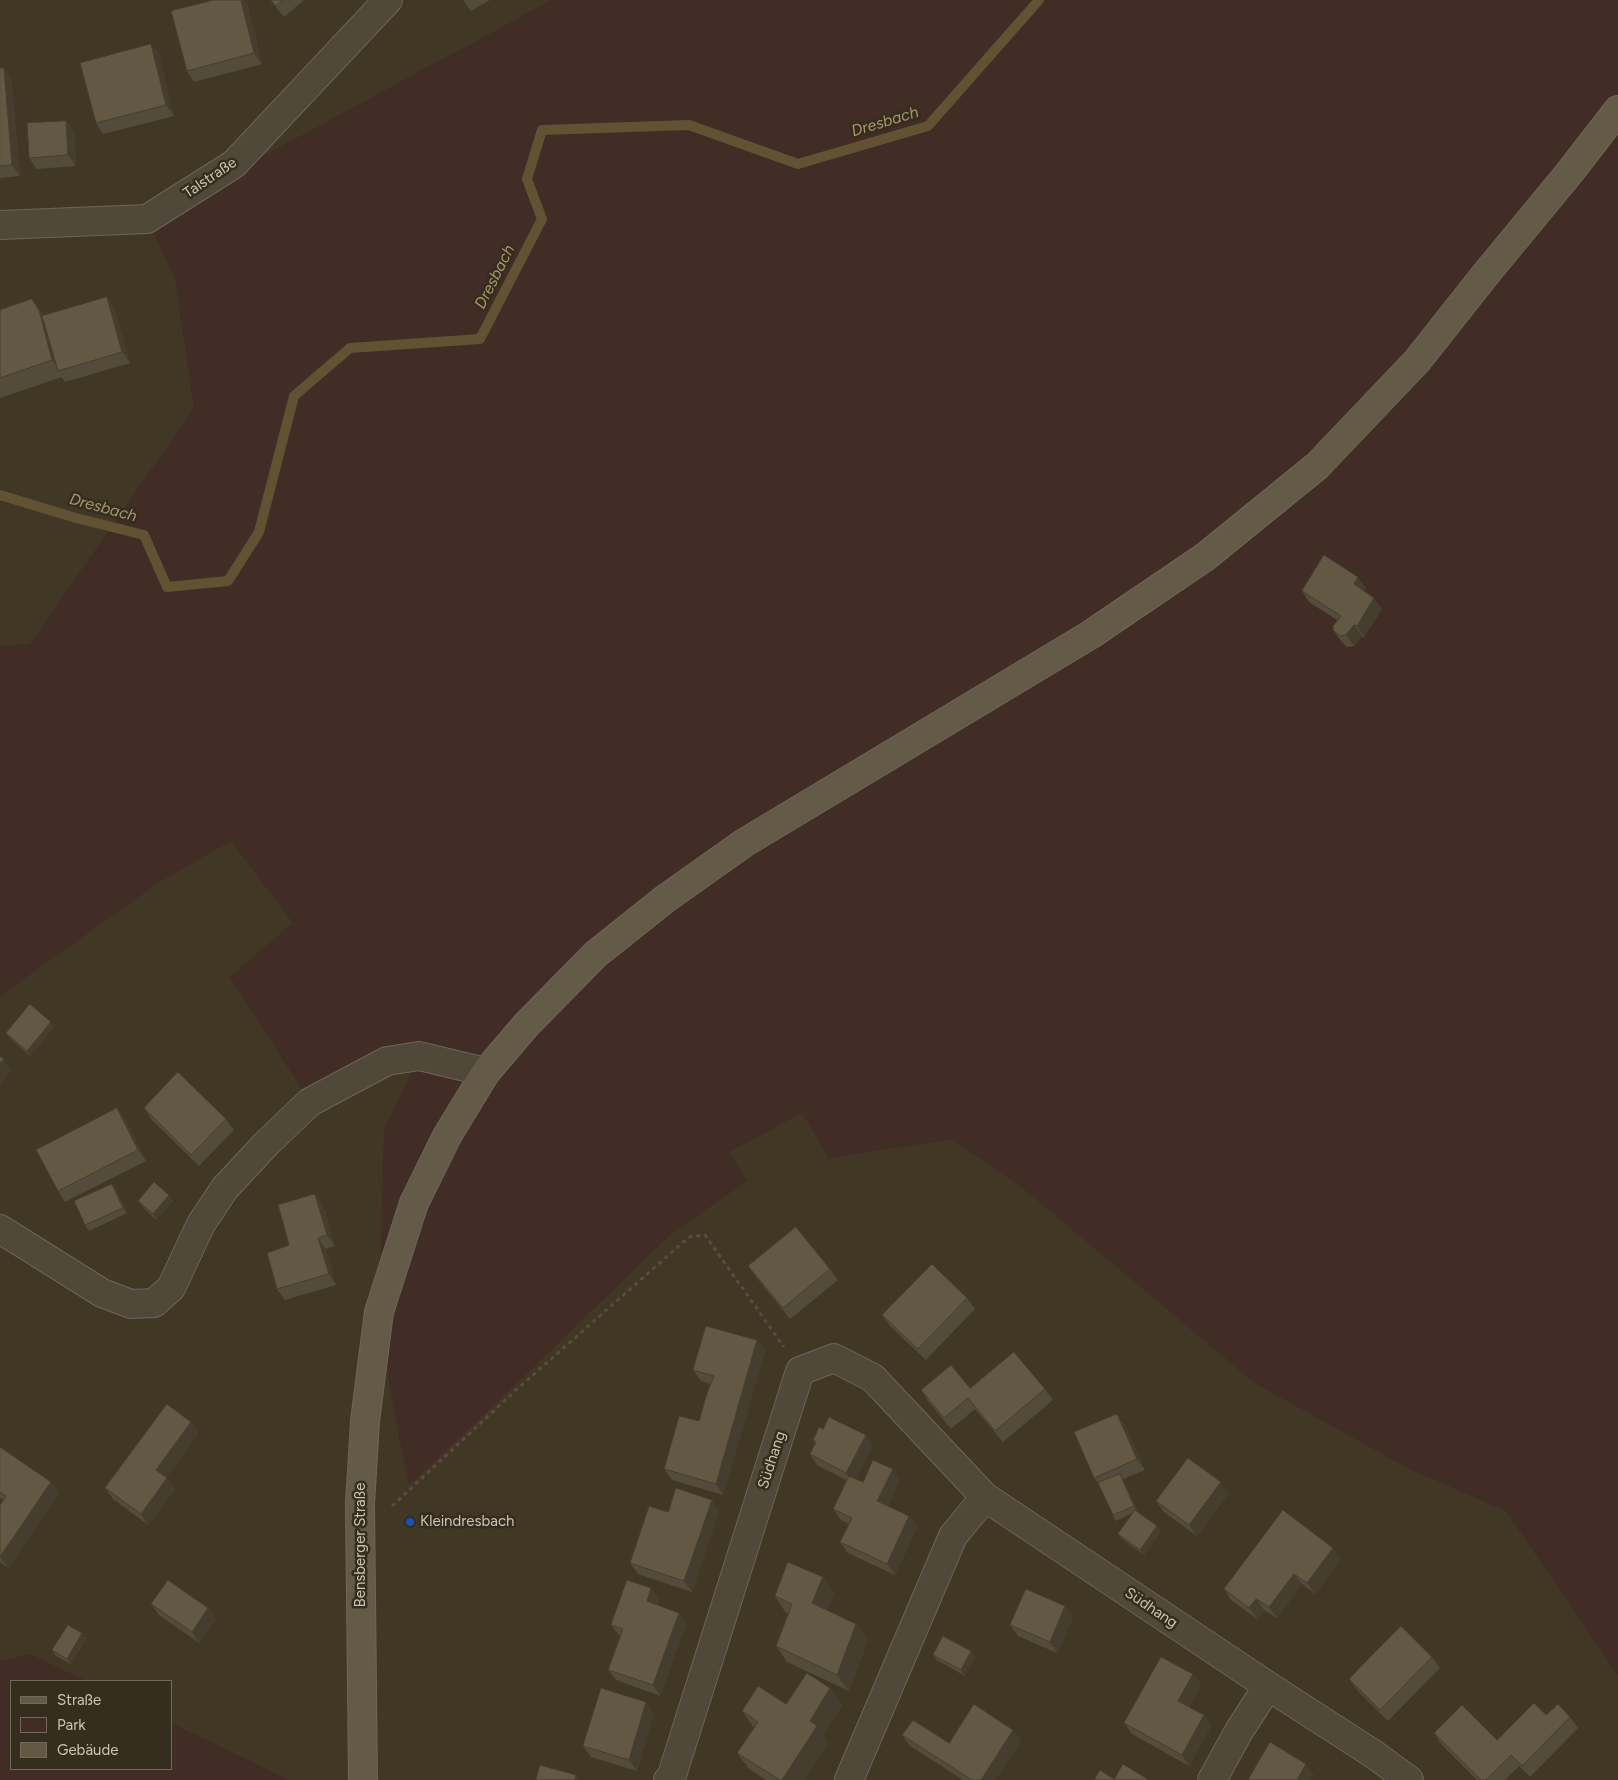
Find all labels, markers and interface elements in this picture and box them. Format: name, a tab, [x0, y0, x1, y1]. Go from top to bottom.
water label: Dresbach	[849, 103, 921, 141]
street label: Talstraße	[180, 154, 240, 202]
water label: Dresbach	[471, 242, 519, 312]
water label: Dresbach	[67, 490, 139, 526]
street label: Südhang	[754, 1429, 790, 1491]
street label: Bensberger Straße	[352, 1483, 370, 1607]
place label: Kleindresbach	[420, 1513, 514, 1531]
marker: Kleindresbach	[404, 1516, 416, 1528]
street label: Südhang	[1121, 1584, 1181, 1632]
legend	[10, 1680, 172, 1770]
text: Straße	[57, 1691, 101, 1709]
text: Park	[57, 1716, 86, 1734]
text: Gebäude	[57, 1741, 118, 1759]

